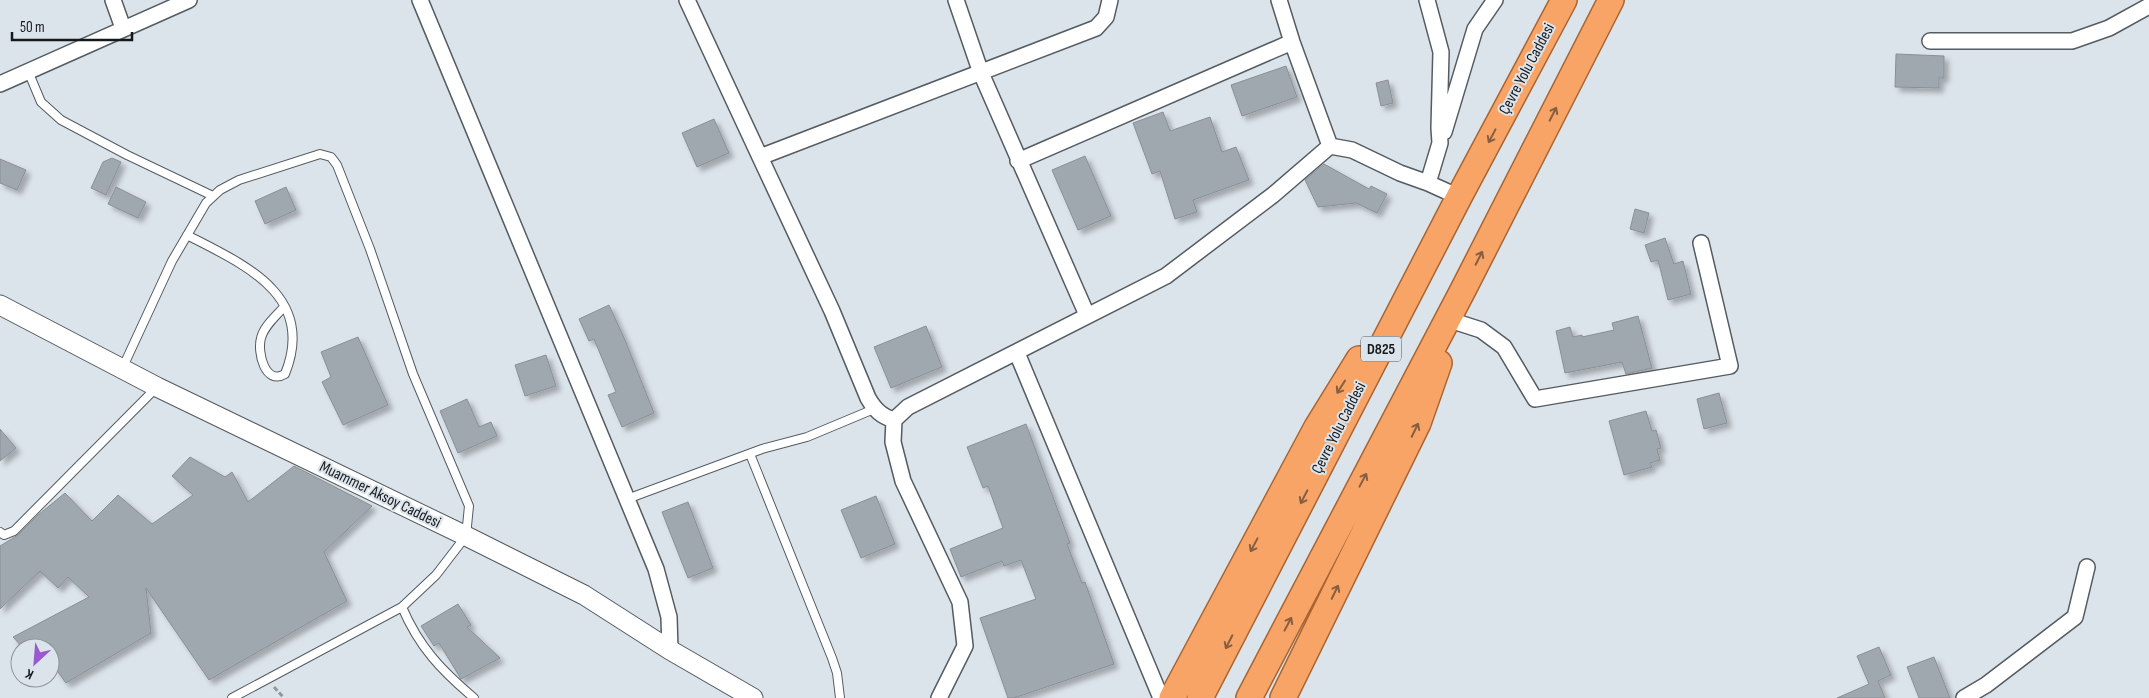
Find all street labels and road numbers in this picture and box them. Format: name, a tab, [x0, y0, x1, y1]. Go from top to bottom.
street label: Çevre Yolu Caddesi	[1495, 20, 1559, 118]
road number: D825	[1361, 336, 1401, 362]
street label: Çevre Yolu Caddesi	[1308, 379, 1370, 477]
street label: Muammer Aksoy Caddesi	[316, 457, 444, 533]

